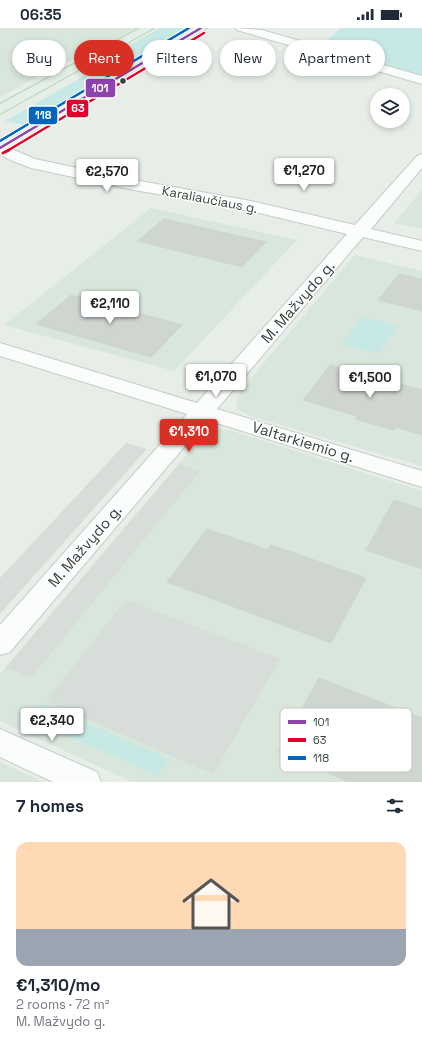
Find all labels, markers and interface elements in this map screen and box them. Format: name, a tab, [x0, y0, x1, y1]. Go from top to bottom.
text: 06:35	[20, 5, 62, 24]
chip: Buy	[12, 40, 66, 76]
chip: Rent	[74, 40, 134, 76]
chip: Filters	[142, 40, 212, 76]
chip: New	[220, 40, 276, 76]
chip: Apartment	[284, 40, 385, 76]
unlabelled marker	[118, 76, 128, 86]
line badge: 101	[85, 78, 116, 98]
text: 101	[91, 81, 109, 95]
map controls	[370, 88, 410, 128]
button: layers	[370, 88, 410, 128]
line badge: 63	[66, 99, 89, 118]
text: 63	[71, 101, 85, 115]
line badge: 118	[28, 106, 58, 125]
text: 118	[35, 108, 52, 122]
pin: €1,270	[271, 158, 337, 192]
pin: €2,570	[74, 159, 140, 193]
text: €1,270	[283, 162, 325, 179]
text: €2,570	[85, 163, 129, 180]
street label: Karaliaučiaus g.	[161, 182, 259, 217]
street label: M. Mažvydo g.	[257, 257, 339, 347]
pin: €2,110	[77, 291, 143, 325]
text: €2,110	[90, 295, 130, 312]
pin: €1,070	[183, 364, 249, 398]
pin: €1,500	[337, 365, 403, 399]
text: €1,070	[195, 368, 237, 385]
text: €1,500	[348, 369, 392, 386]
street label: Valtarkiemio g.	[250, 417, 357, 466]
pin: €1,310	[156, 419, 222, 453]
text: €1,310	[169, 423, 209, 440]
street label: M. Mažvydo g.	[44, 501, 126, 591]
pin: €2,340	[19, 708, 85, 742]
legend	[280, 708, 412, 772]
text: €2,340	[30, 712, 74, 729]
text: 101	[313, 715, 329, 729]
text: 63	[313, 733, 327, 747]
text: 118	[313, 751, 329, 765]
text: 7 homes	[16, 795, 84, 817]
icon: filters	[384, 795, 406, 817]
icon: home	[175, 868, 247, 940]
text: €1,310/mo	[16, 974, 100, 996]
text: 2 rooms · 72 m²	[16, 996, 109, 1013]
text: M. Mažvydo g.	[16, 1013, 105, 1030]

